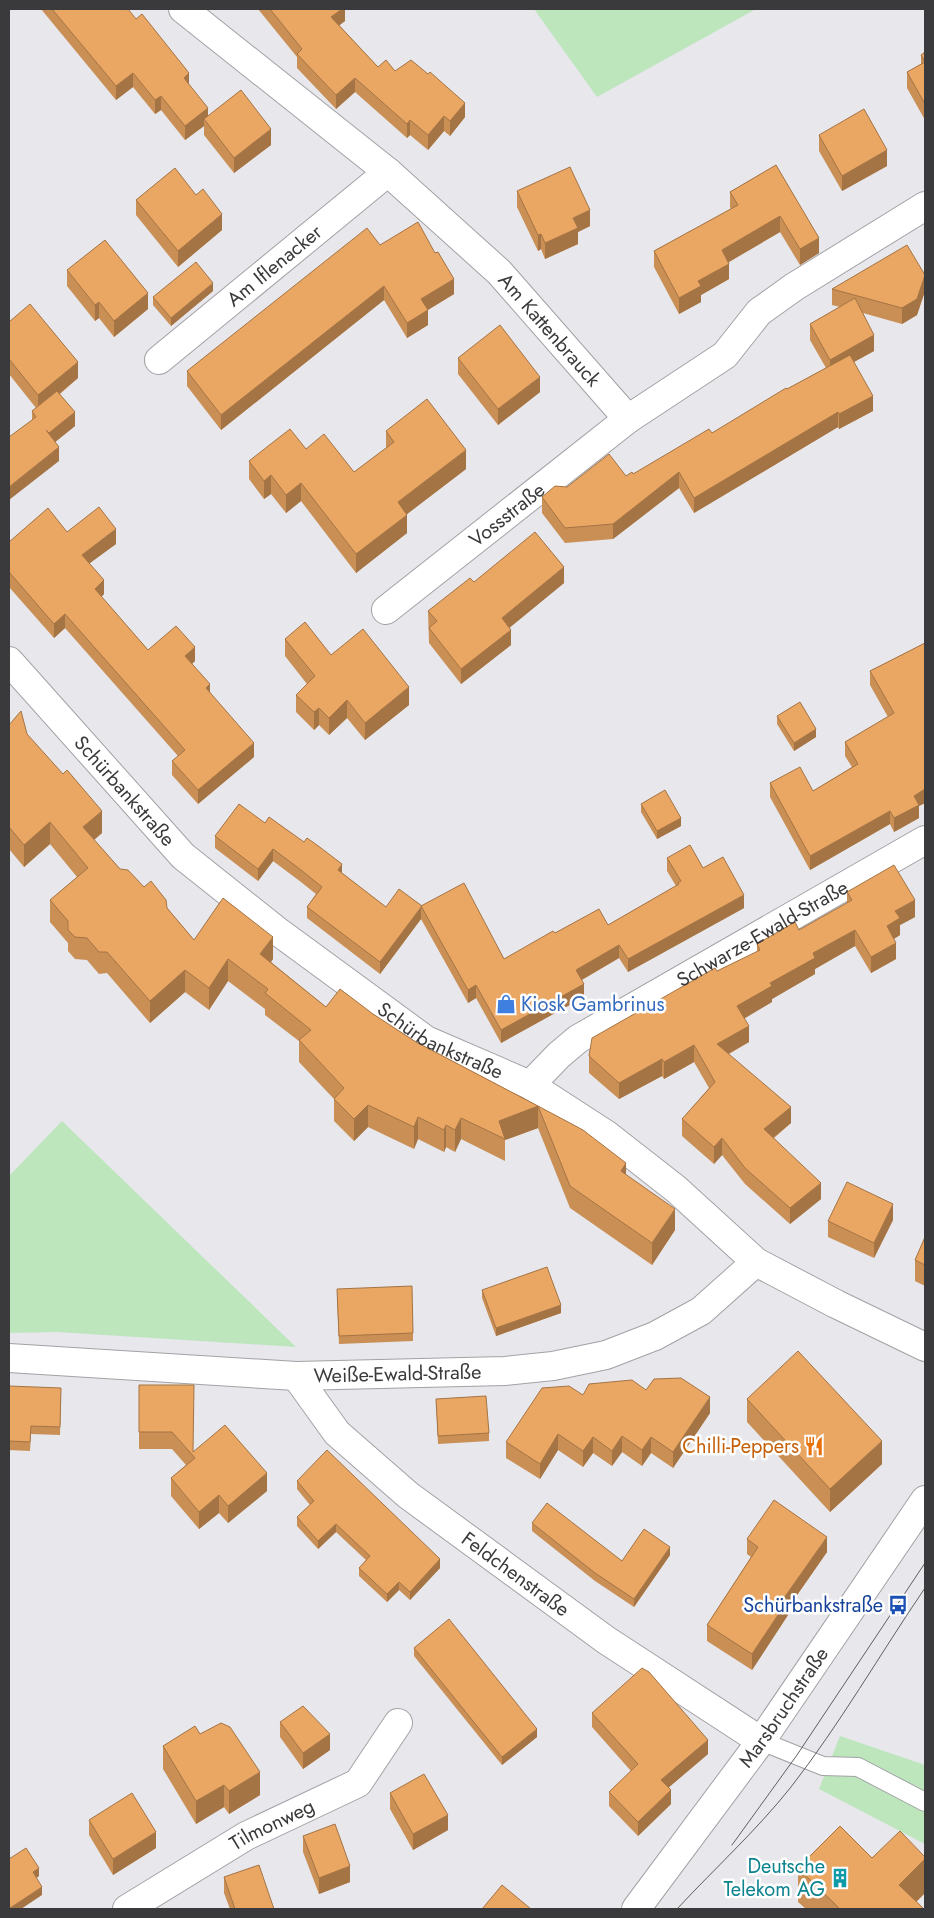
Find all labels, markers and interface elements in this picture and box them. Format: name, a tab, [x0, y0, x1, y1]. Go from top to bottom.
street label: Am Iflenacker	[220, 217, 328, 313]
street label: Am Kattenbrauck	[492, 266, 608, 393]
street label: Vossstraße	[463, 475, 551, 554]
street label: Schürbankstraße	[68, 729, 182, 853]
street label: Schwarze-Ewald-Straße	[671, 873, 853, 994]
place label: Kiosk Gambrinus	[521, 990, 665, 1019]
shop icon: Kiosk Gambrinus	[495, 993, 517, 1015]
street label: Schürbankstraße	[371, 995, 508, 1086]
street label: Weiße-Ewald-Straße	[313, 1357, 482, 1390]
place label: Chilli-Peppers	[682, 1432, 799, 1461]
restaurant icon: Chilli-Peppers	[803, 1435, 825, 1457]
street label: Feldchenstraße	[456, 1524, 576, 1623]
place label: Schürbankstraße	[743, 1591, 883, 1620]
bus stop icon: Schürbankstraße	[887, 1594, 909, 1616]
street label: Marsbruchstraße	[732, 1641, 835, 1773]
street label: Tilmonweg	[224, 1791, 319, 1857]
place label: Deutsche Telekom AG	[723, 1852, 825, 1904]
building icon: Deutsche Telekom AG	[829, 1867, 851, 1889]

